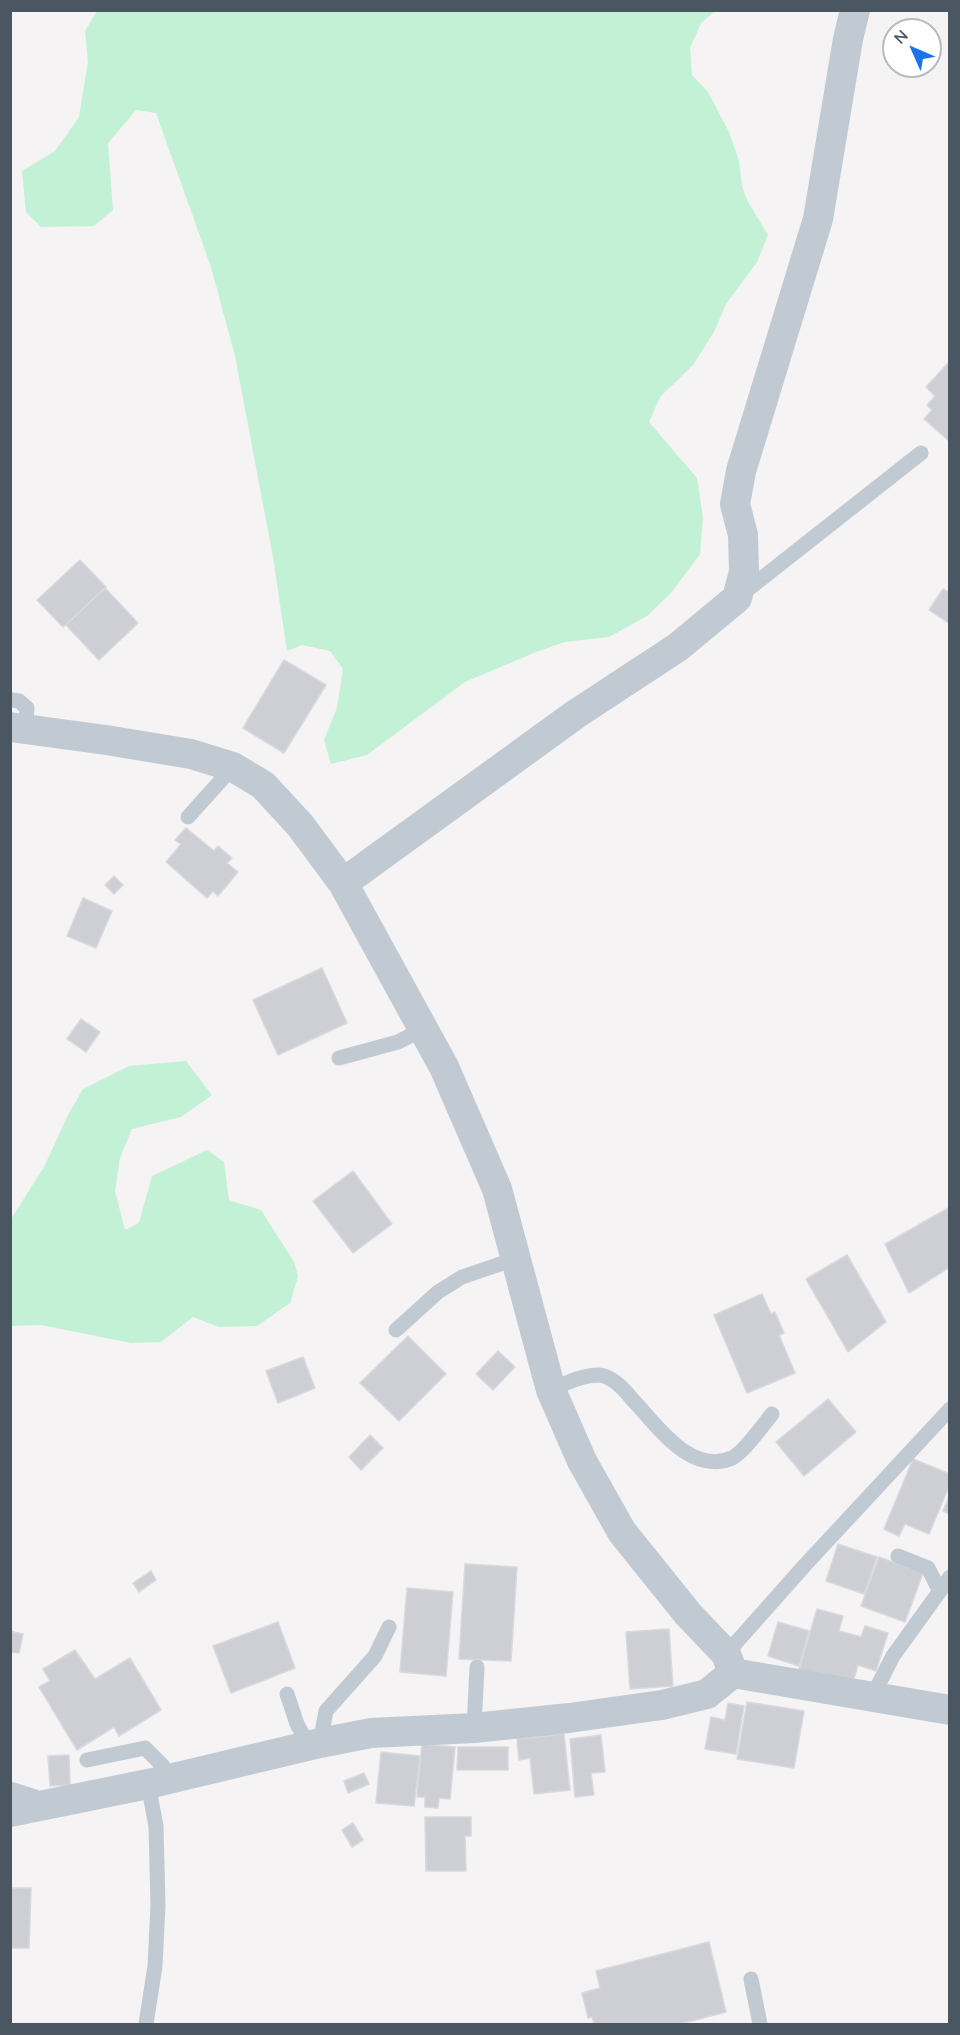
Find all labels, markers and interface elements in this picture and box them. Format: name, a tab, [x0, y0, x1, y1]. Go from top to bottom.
north arrow	[882, 18, 942, 78]
text: N	[889, 25, 912, 48]

